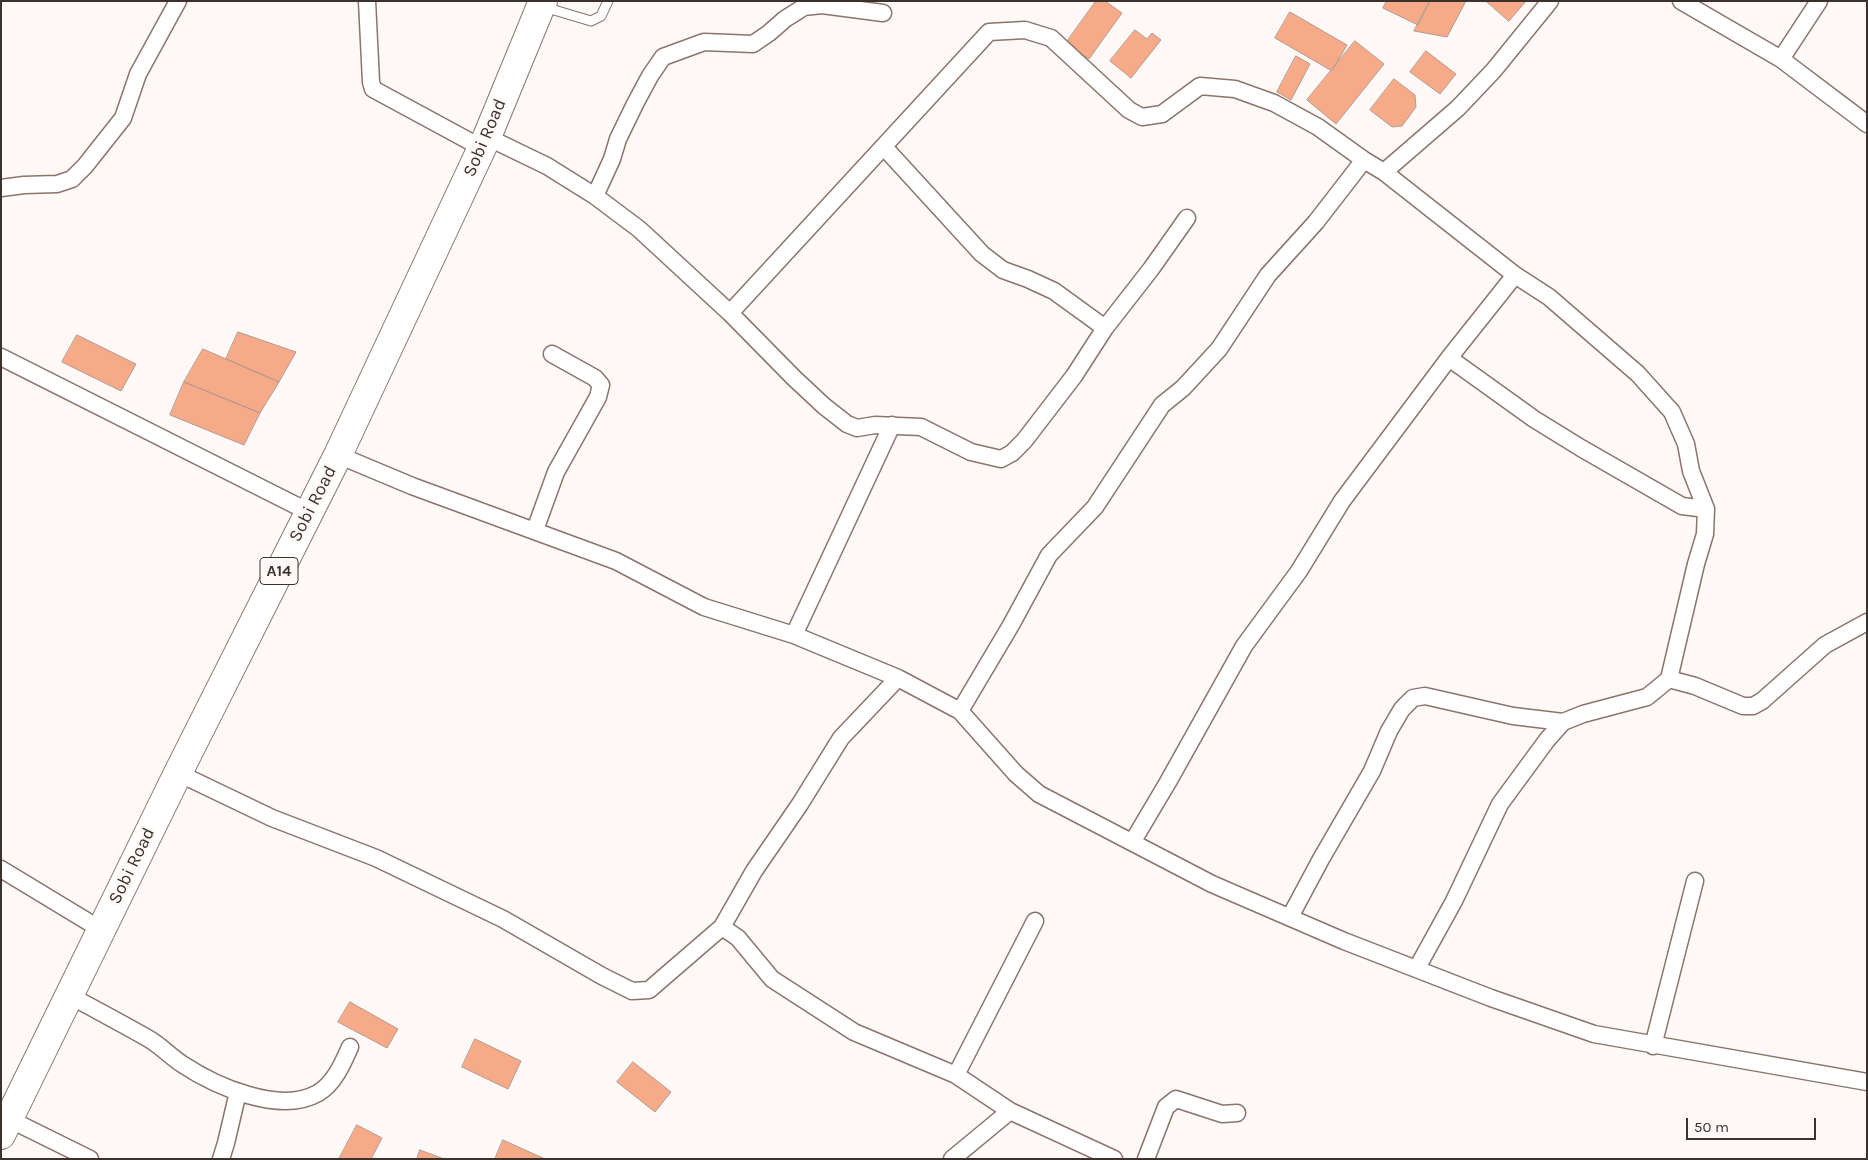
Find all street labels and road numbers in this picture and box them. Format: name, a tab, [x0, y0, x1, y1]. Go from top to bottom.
street label: Sobi Road	[459, 96, 511, 180]
street label: Sobi Road	[285, 462, 341, 546]
road number: A14	[260, 558, 298, 584]
street label: Sobi Road	[104, 824, 160, 908]

